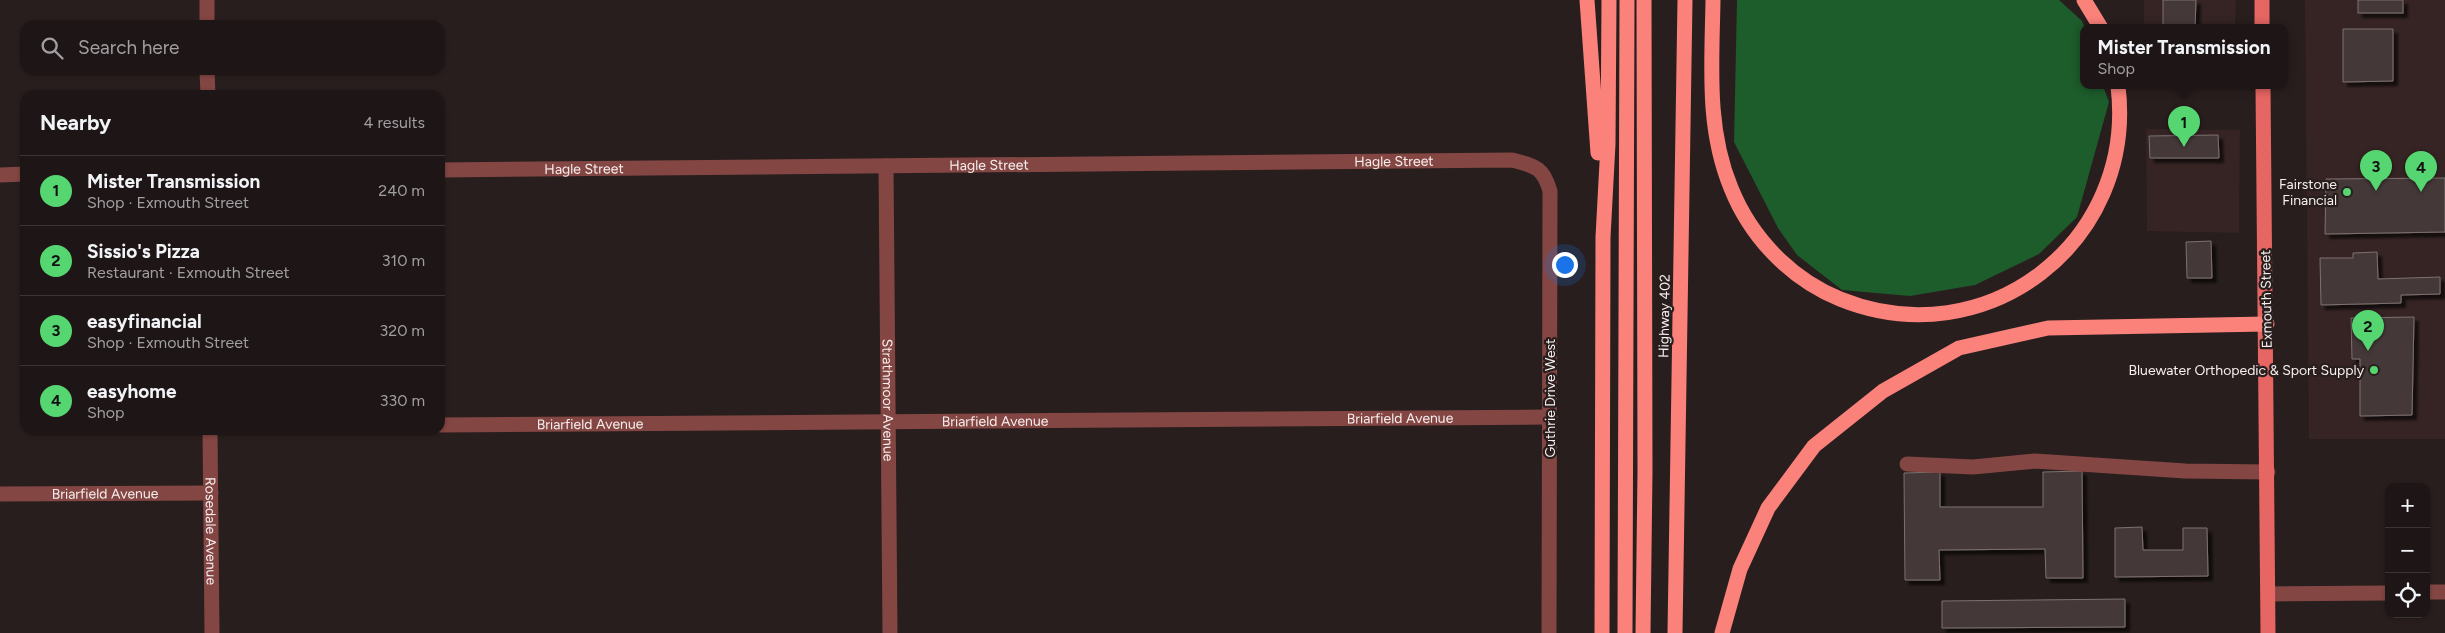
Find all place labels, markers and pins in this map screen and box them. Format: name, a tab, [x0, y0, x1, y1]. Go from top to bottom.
pin: 1	[2168, 106, 2200, 147]
pin: 3	[2360, 150, 2392, 191]
pin: 4	[2405, 151, 2437, 192]
place label: Fairstone Financial	[2279, 176, 2337, 209]
marker: Fairstone Financial	[2341, 186, 2353, 198]
pin: 2	[2352, 310, 2384, 351]
place label: Bluewater Orthopedic & Sport Supply	[2128, 362, 2365, 379]
marker: Bluewater Orthopedic & Sport Supply	[2368, 364, 2380, 376]

